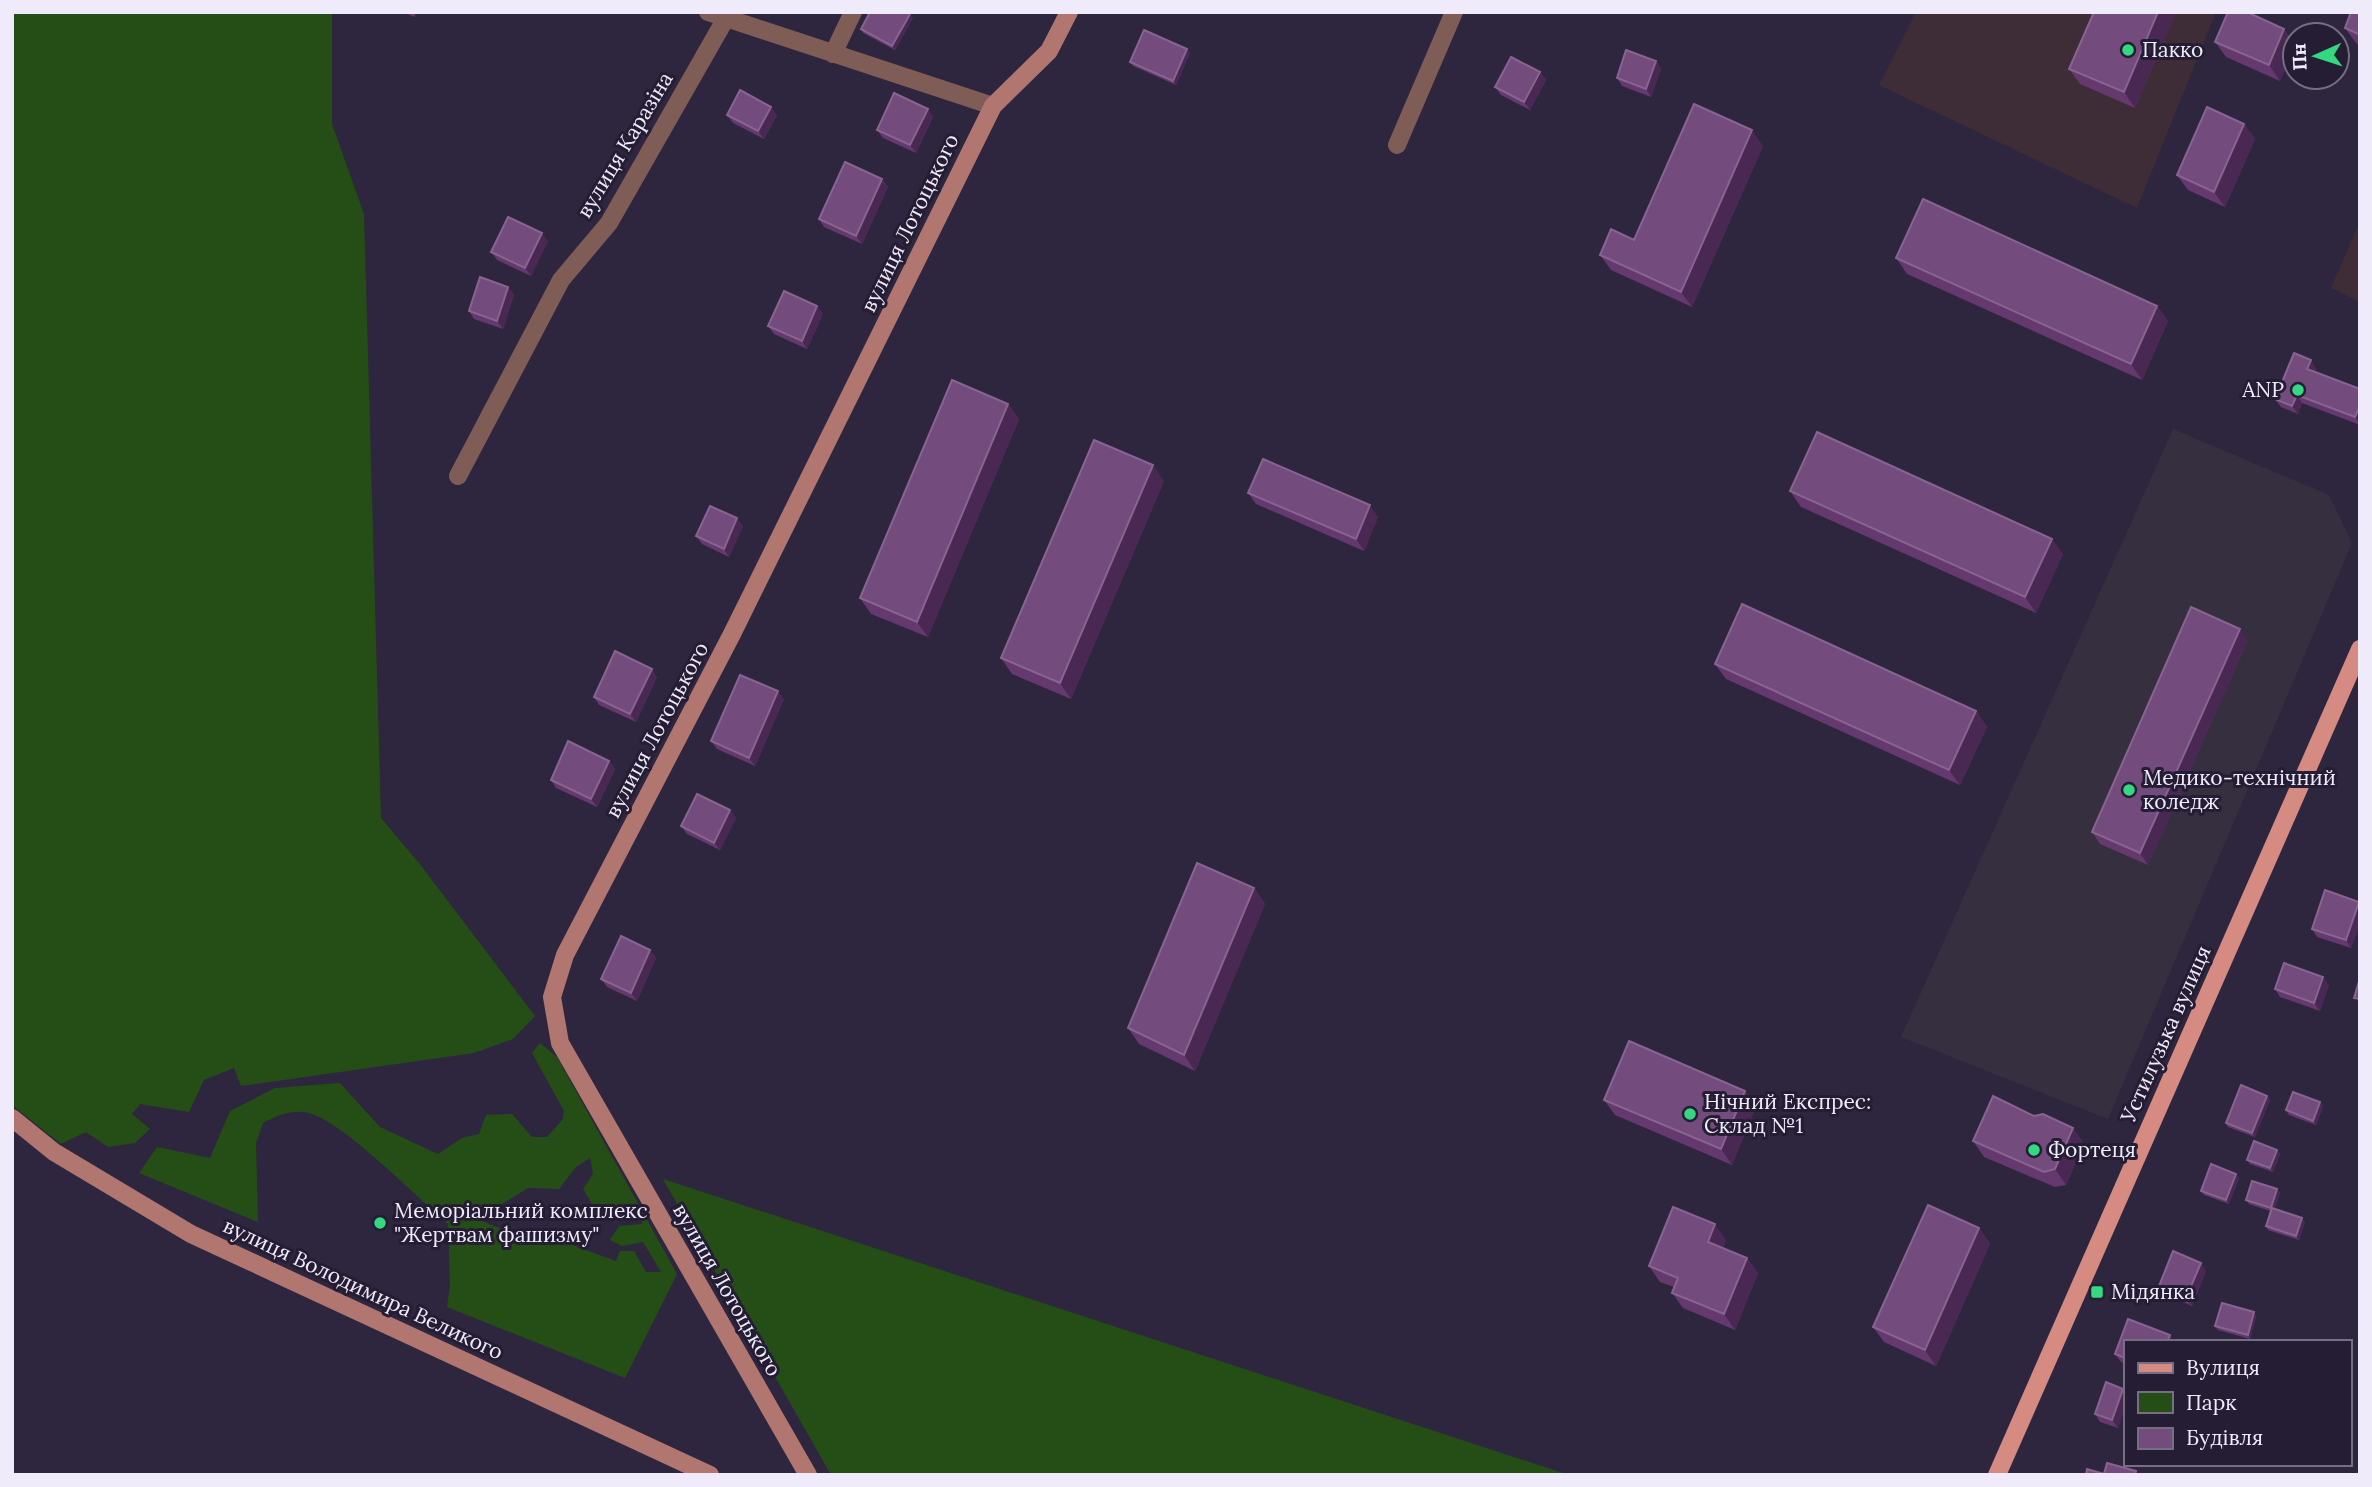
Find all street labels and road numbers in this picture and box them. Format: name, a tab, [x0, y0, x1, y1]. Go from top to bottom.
street label: вулиця Каразіна	[570, 67, 679, 223]
street label: вулиця Лотоцького	[855, 129, 964, 316]
street label: вулиця Лотоцького	[599, 637, 714, 822]
street label: Устилузька вулиця	[2114, 941, 2217, 1127]
street label: вулиця Лотоцького	[667, 1199, 788, 1381]
street label: вулиця Володимира Великого	[219, 1212, 507, 1365]

